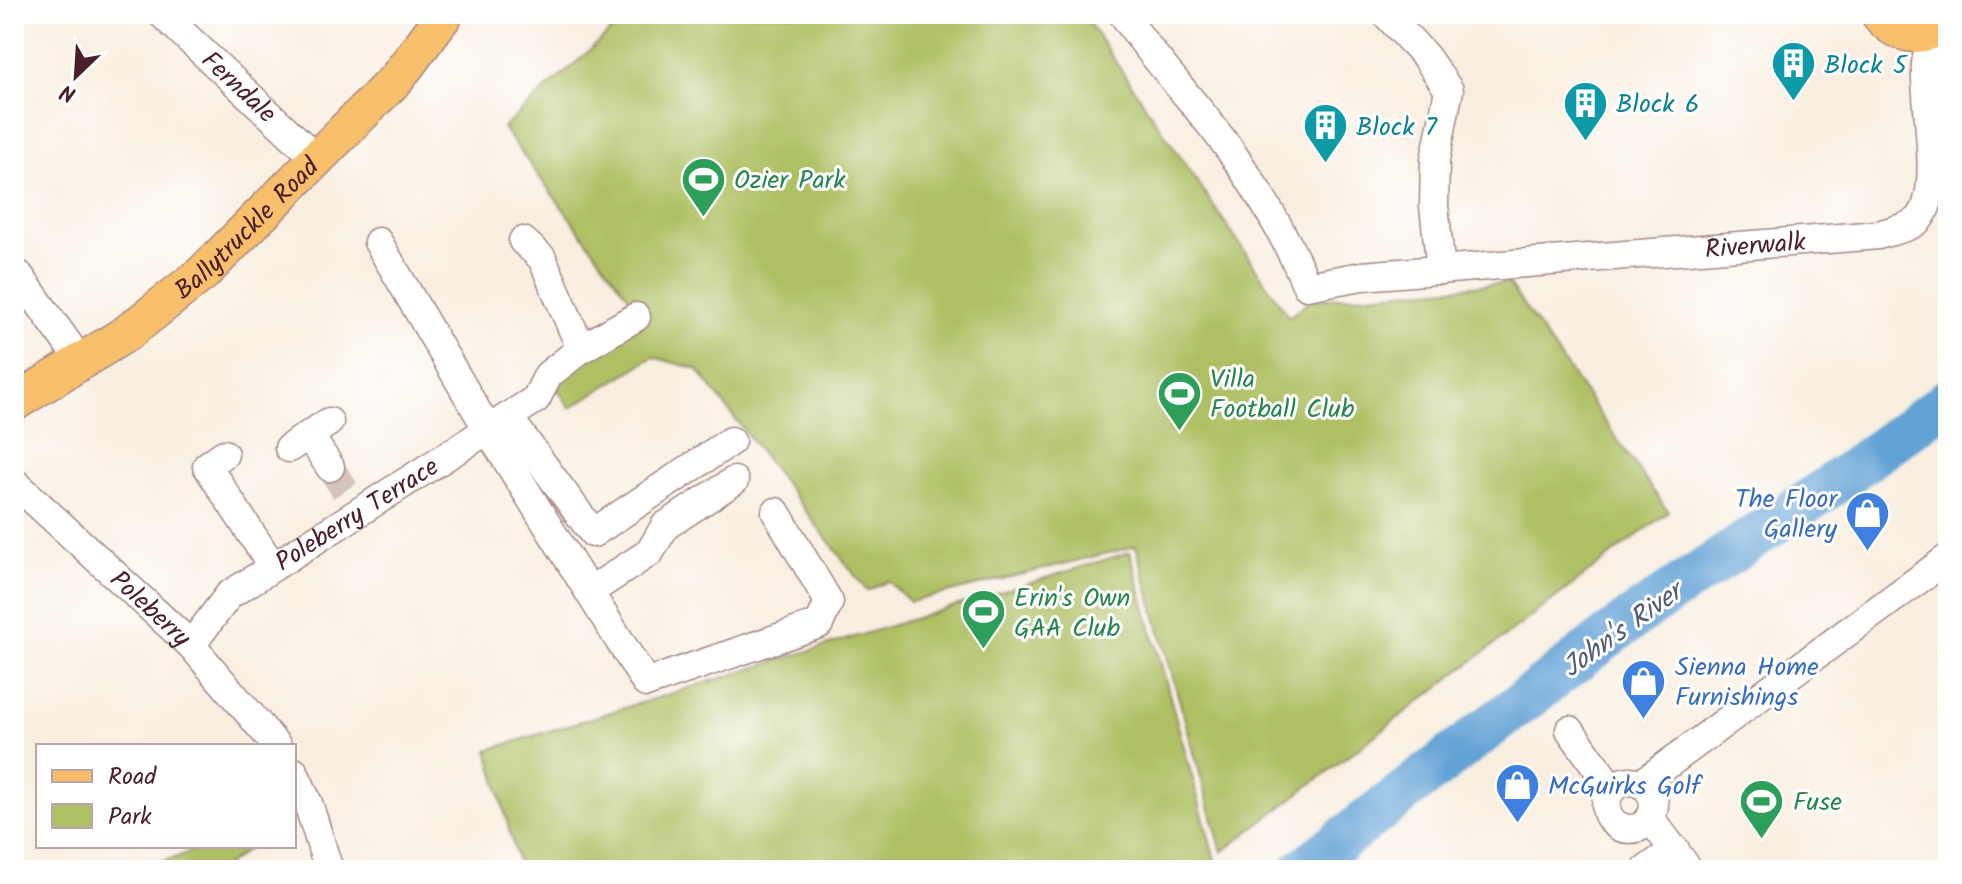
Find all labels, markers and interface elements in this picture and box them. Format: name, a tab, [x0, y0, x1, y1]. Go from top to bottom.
north arrow	[36, 36, 116, 116]
building icon: Block 5	[1769, 40, 1817, 103]
street label: Ferndale	[190, 41, 286, 135]
place label: Block 5	[1824, 45, 1909, 87]
text: N	[55, 73, 82, 111]
building icon: Block 6	[1561, 79, 1609, 142]
place label: Block 6	[1616, 84, 1699, 126]
building icon: Block 7	[1301, 102, 1349, 165]
place label: Block 7	[1356, 107, 1438, 149]
street label: Ballytruckle Road	[166, 148, 331, 311]
sports icon: Ozier Park	[679, 155, 727, 218]
place label: Ozier Park	[734, 160, 846, 202]
street label: Riverwalk	[1703, 222, 1808, 272]
place label: Villa Football Club	[1210, 359, 1355, 431]
sports icon: Villa Football Club	[1155, 369, 1203, 432]
street label: Poleberry Terrace	[267, 447, 448, 583]
place label: The Floor Gallery	[1735, 479, 1838, 551]
shop icon: The Floor Gallery	[1844, 489, 1892, 552]
street label: Poleberry	[99, 561, 201, 659]
water label: John's River	[1553, 568, 1697, 690]
place label: Erin's Own GAA Club	[1014, 578, 1130, 650]
sports icon: Erin's Own GAA Club	[959, 588, 1007, 651]
place label: Sienna Home Furnishings	[1675, 647, 1819, 719]
shop icon: Sienna Home Furnishings	[1620, 657, 1668, 720]
legend	[36, 744, 296, 848]
text: Road	[108, 758, 157, 797]
shop icon: McGuirks Golf	[1493, 761, 1541, 824]
place label: McGuirks Golf	[1548, 766, 1703, 808]
sports icon: Fuse	[1738, 777, 1786, 840]
place label: Fuse	[1793, 782, 1842, 824]
text: Park	[108, 798, 152, 837]

